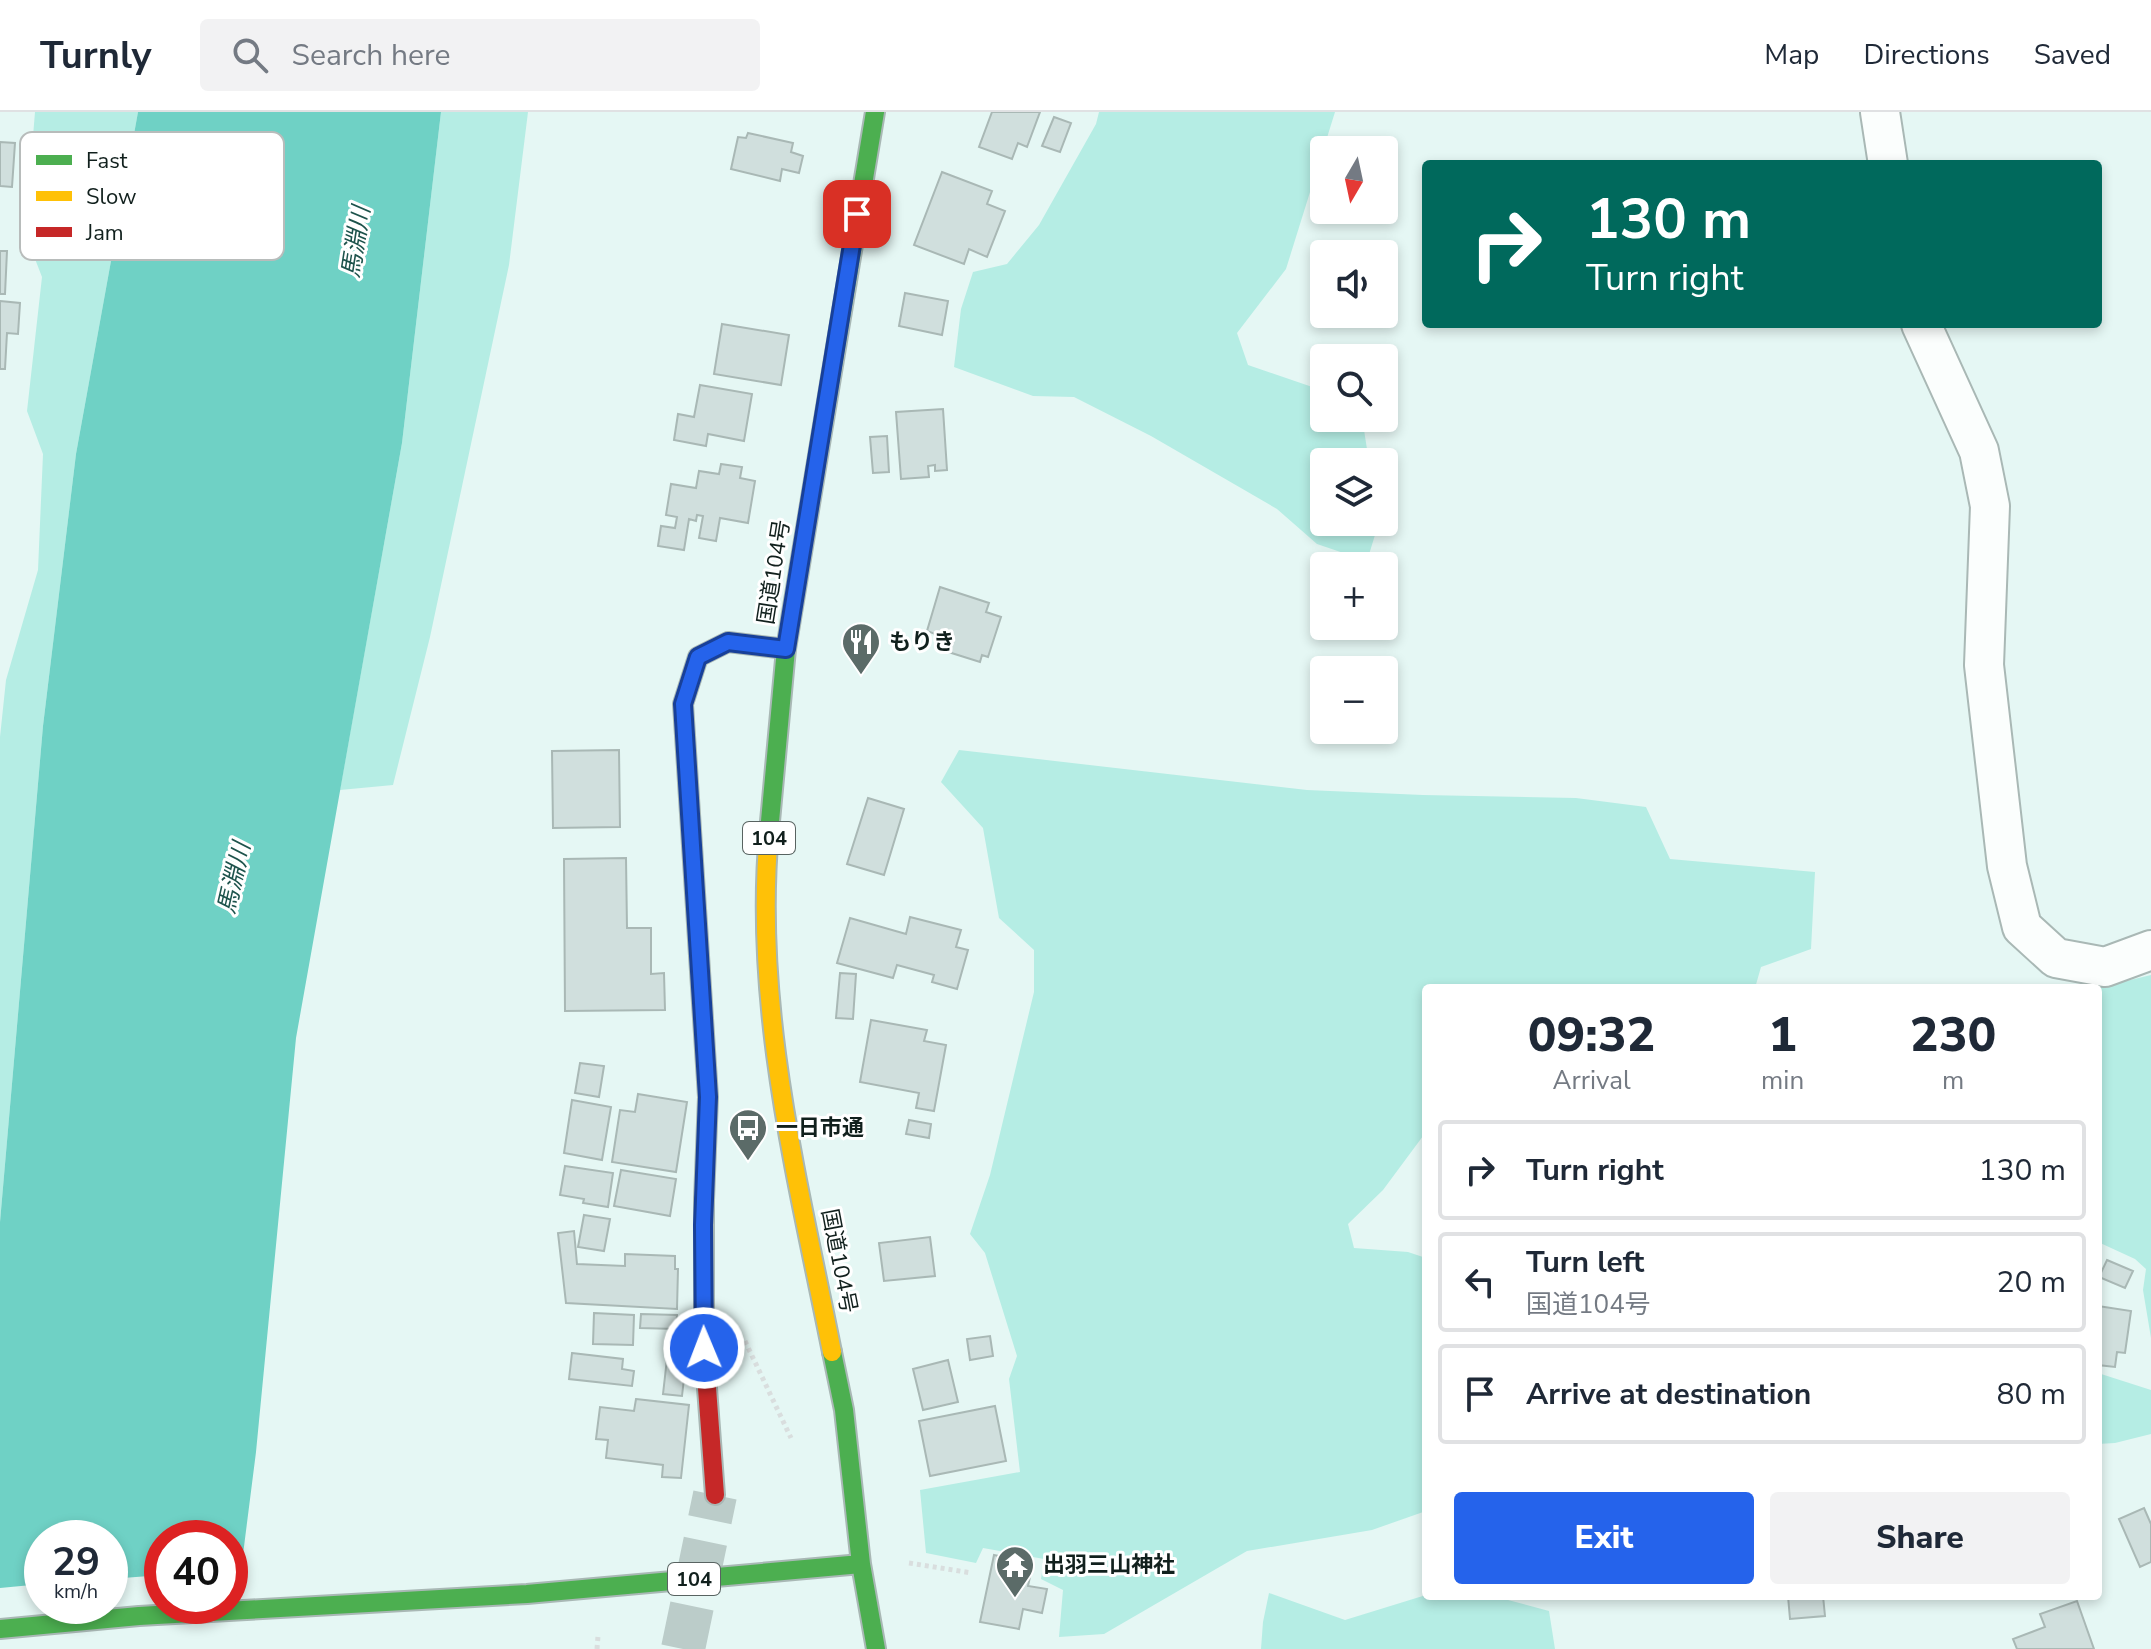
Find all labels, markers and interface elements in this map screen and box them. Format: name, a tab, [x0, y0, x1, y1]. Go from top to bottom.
search box	[200, 19, 760, 91]
text: Turnly	[40, 30, 152, 81]
icon: search	[228, 33, 272, 77]
text: Search here	[292, 35, 451, 76]
text: Map	[1764, 36, 1819, 74]
text: Directions	[1863, 36, 1990, 74]
text: Saved	[2034, 36, 2111, 74]
legend	[20, 132, 284, 260]
north arrow	[1310, 136, 1398, 224]
map controls	[1310, 136, 1398, 744]
text: Fast	[86, 146, 128, 176]
pin	[823, 180, 891, 248]
text: 130 m	[1586, 181, 1751, 258]
text: Slow	[86, 182, 137, 212]
icon: arrive	[835, 192, 879, 236]
icon: right	[1454, 192, 1558, 296]
water label: 馬淵川	[335, 201, 378, 280]
text: Jam	[85, 218, 124, 248]
button: sound	[1310, 240, 1398, 328]
text: Turn right	[1586, 254, 1743, 303]
button: search	[1310, 344, 1398, 432]
button: layers	[1310, 448, 1398, 536]
street label: 国道104号	[751, 517, 797, 627]
button: +	[1310, 552, 1398, 640]
restaurant icon: もりき	[840, 621, 882, 676]
place label: もりき	[889, 627, 955, 657]
button: −	[1310, 656, 1398, 744]
road number: 104	[743, 822, 795, 854]
water label: 馬淵川	[210, 836, 258, 917]
text: 09:32	[1528, 1002, 1655, 1068]
text: 1	[1768, 1002, 1797, 1068]
text: 230	[1910, 1002, 1996, 1068]
text: Arrival	[1552, 1063, 1631, 1098]
text: min	[1761, 1063, 1804, 1098]
text: m	[1942, 1063, 1964, 1098]
bus stop icon: 一日市通	[727, 1107, 769, 1162]
place label: 一日市通	[776, 1113, 864, 1143]
icon: right	[1458, 1148, 1502, 1192]
text: Turn right	[1526, 1150, 1664, 1191]
text: 130 m	[1979, 1150, 2066, 1191]
street label: 国道104号	[814, 1206, 864, 1316]
text: Turn left	[1526, 1242, 1644, 1283]
icon: left	[1458, 1260, 1502, 1304]
text: 20 m	[1997, 1262, 2066, 1303]
text: 国道104号	[1526, 1287, 1651, 1322]
position arrow	[662, 1306, 746, 1390]
icon: arrive	[1458, 1372, 1502, 1416]
text: Arrive at destination	[1526, 1374, 1811, 1415]
text: 80 m	[1997, 1374, 2066, 1415]
button: Exit	[1454, 1492, 1754, 1584]
button: Share	[1770, 1492, 2070, 1584]
speed limit sign: 40	[144, 1520, 248, 1624]
text: 29	[52, 1535, 100, 1589]
temple icon: 出羽三山神社	[994, 1544, 1036, 1599]
place label: 出羽三山神社	[1043, 1550, 1175, 1580]
road number: 104	[668, 1563, 720, 1595]
text: km/h	[54, 1578, 98, 1605]

